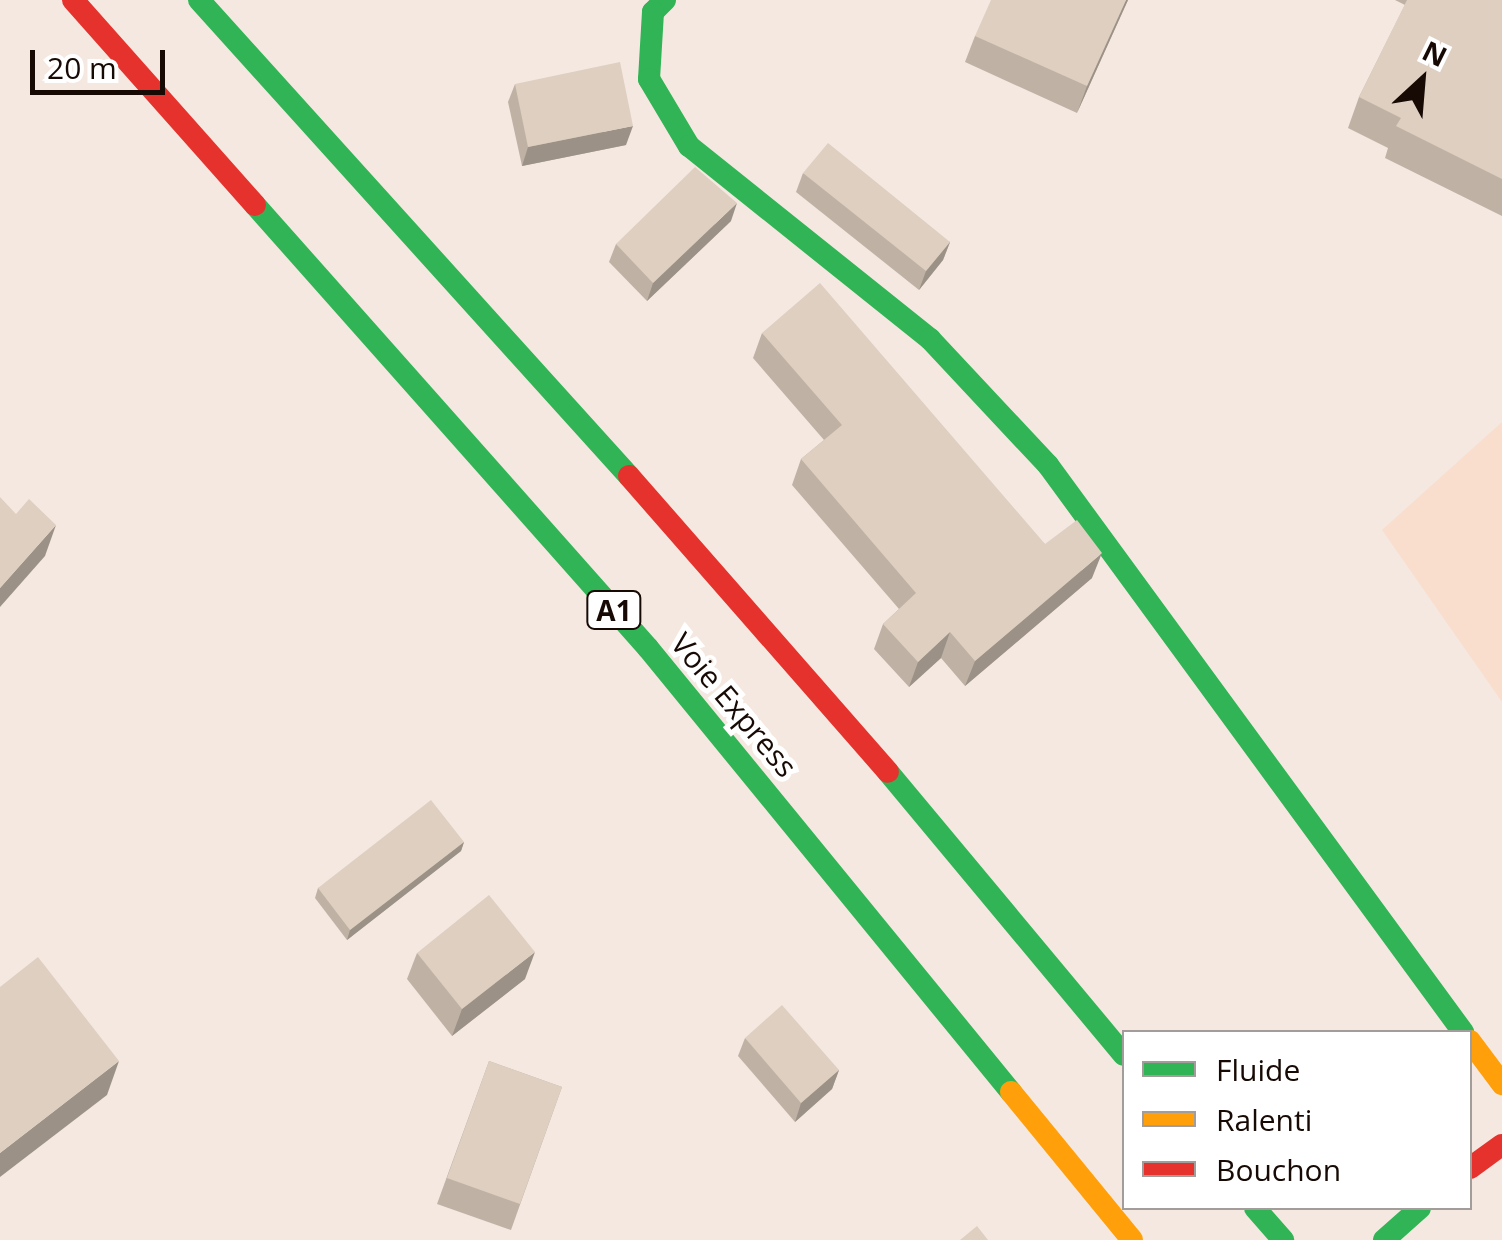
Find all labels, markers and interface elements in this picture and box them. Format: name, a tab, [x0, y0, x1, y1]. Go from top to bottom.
scale bar	[35, 30, 170, 92]
north arrow	[1372, 30, 1472, 130]
text: N	[1417, 31, 1454, 75]
text: 20 m	[47, 47, 117, 88]
road number: A1	[584, 587, 644, 633]
street label: Voie Express	[663, 626, 805, 784]
legend	[1122, 1030, 1472, 1210]
text: Fluide	[1216, 1049, 1300, 1090]
text: Ralenti	[1216, 1099, 1312, 1140]
text: Bouchon	[1216, 1149, 1341, 1190]

